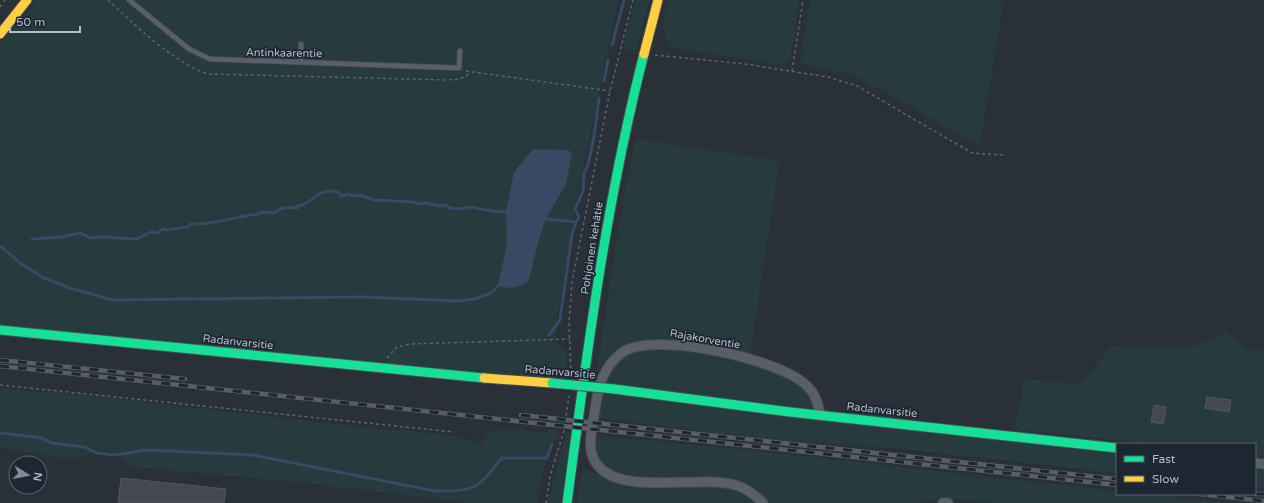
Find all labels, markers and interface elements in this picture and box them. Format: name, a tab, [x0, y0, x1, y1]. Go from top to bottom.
scale bar	[10, 8, 80, 34]
text: 50 m	[16, 15, 45, 29]
street label: Antinkaarentie	[246, 46, 322, 60]
street label: Pohjoinen kehätie	[578, 201, 606, 295]
street label: Rajakorventie	[669, 326, 741, 352]
street label: Radanvarsitie	[202, 332, 274, 352]
street label: Radanvarsitie	[524, 362, 596, 382]
street label: Radanvarsitie	[846, 400, 918, 420]
legend	[1116, 443, 1256, 495]
text: Fast	[1152, 452, 1176, 466]
north arrow	[8, 455, 48, 495]
text: N	[30, 471, 45, 482]
text: Slow	[1152, 472, 1179, 486]

